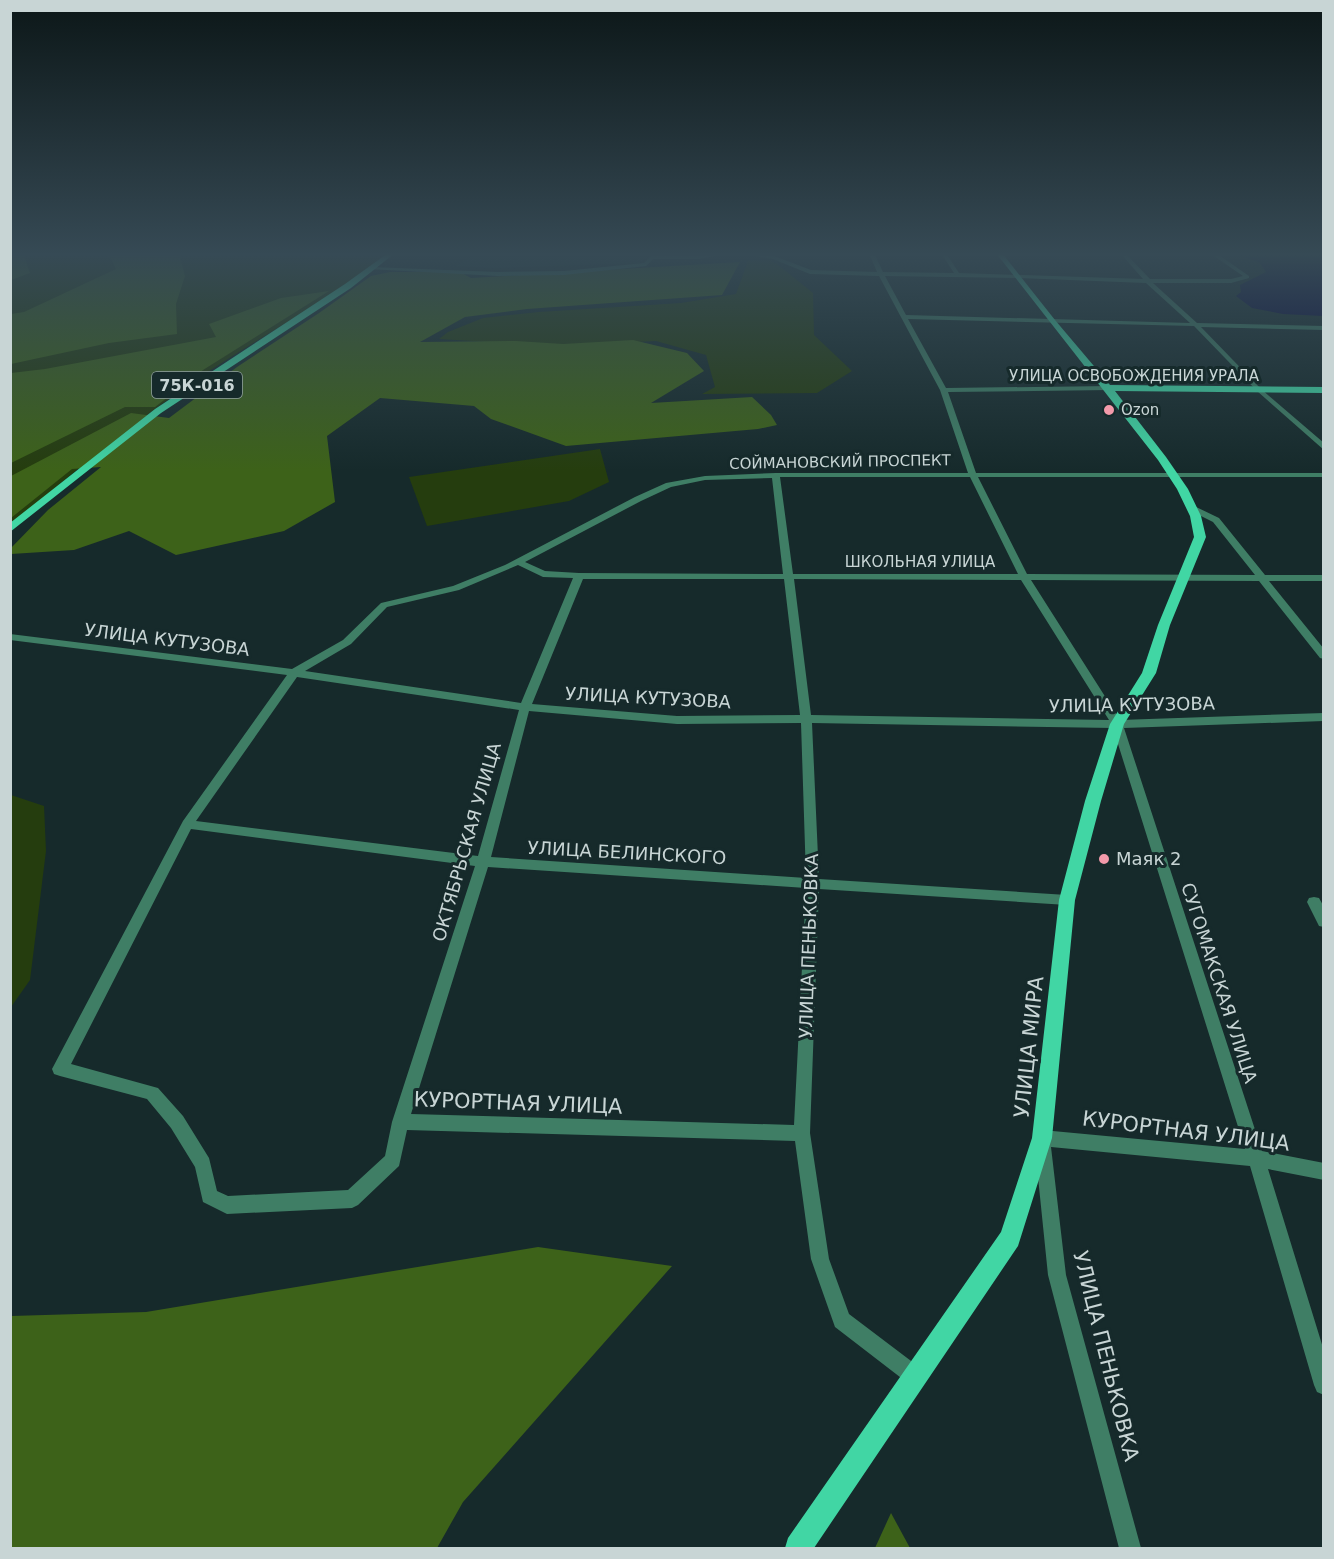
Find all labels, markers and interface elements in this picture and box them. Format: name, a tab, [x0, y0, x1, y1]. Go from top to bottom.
street label: УЛИЦА ОСВОБОЖДЕНИЯ УРАЛА	[1009, 367, 1260, 385]
road number: 75К-016	[152, 372, 242, 398]
place label: Ozon	[1121, 401, 1159, 419]
marker: Ozon	[1102, 403, 1116, 417]
street label: СОЙМАНОВСКИЙ ПРОСПЕКТ	[729, 450, 952, 473]
street label: ШКОЛЬНАЯ УЛИЦА	[845, 553, 996, 571]
street label: УЛИЦА КУТУЗОВА	[83, 619, 251, 660]
street label: УЛИЦА КУТУЗОВА	[565, 683, 732, 712]
street label: УЛИЦА КУТУЗОВА	[1049, 693, 1216, 716]
street label: ОКТЯБРЬСКАЯ УЛИЦА	[428, 739, 505, 944]
street label: УЛИЦА БЕЛИНСКОГО	[527, 837, 727, 868]
place label: Маяк 2	[1116, 848, 1181, 869]
street label: УЛИЦА ПЕНЬКОВКА	[795, 852, 822, 1039]
marker: Маяк 2	[1097, 852, 1111, 866]
street label: СУГОМАКСКАЯ УЛИЦА	[1177, 880, 1262, 1086]
street label: УЛИЦА МИРА	[1010, 974, 1048, 1119]
street label: КУРОРТНАЯ УЛИЦА	[413, 1087, 623, 1119]
street label: КУРОРТНАЯ УЛИЦА	[1081, 1106, 1292, 1156]
street label: УЛИЦА ПЕНЬКОВКА	[1068, 1248, 1144, 1464]

